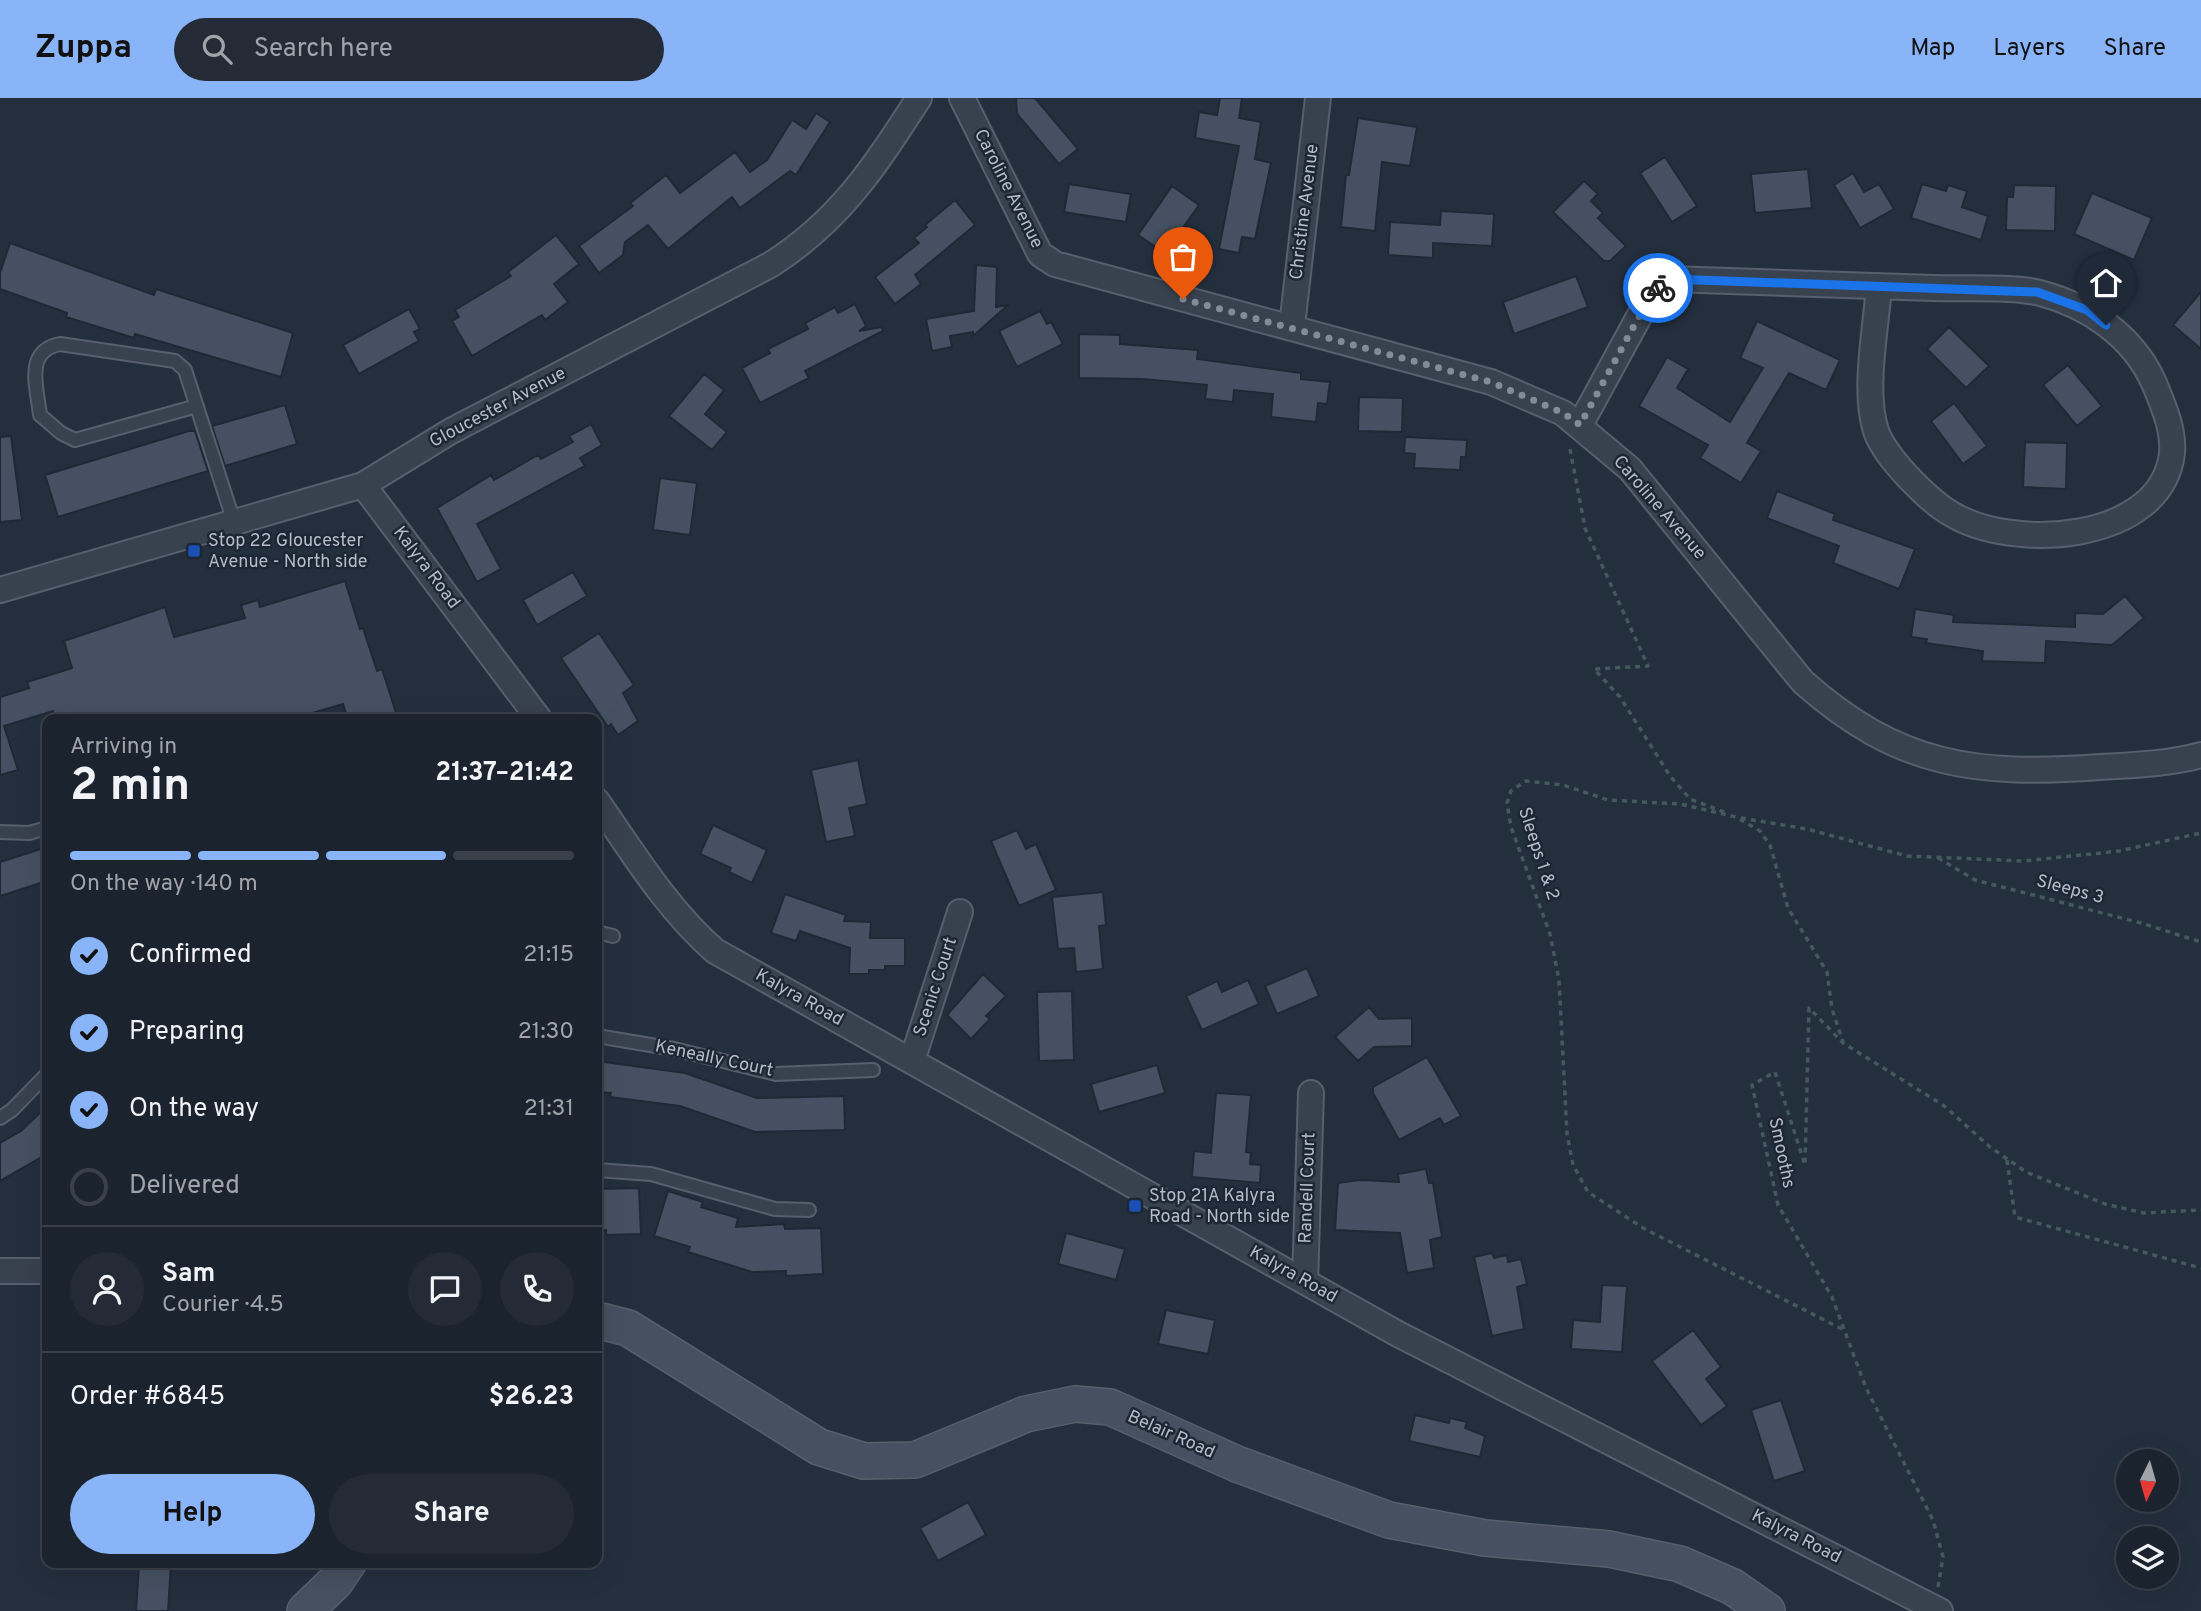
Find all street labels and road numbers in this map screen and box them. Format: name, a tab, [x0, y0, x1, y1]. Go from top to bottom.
street label: Caroline Avenue	[968, 125, 1048, 253]
street label: Christine Avenue	[1285, 143, 1325, 281]
street label: Gloucester Avenue	[426, 362, 570, 454]
street label: Caroline Avenue	[1607, 451, 1711, 565]
street label: Kalyra Road	[387, 522, 465, 614]
street label: Sleeps 1 & 2	[1512, 805, 1564, 903]
street label: Sleeps 3	[2034, 870, 2106, 910]
street label: Scenic Court	[909, 934, 963, 1040]
street label: Kalyra Road	[751, 964, 847, 1032]
street label: Keneally Court	[653, 1035, 775, 1083]
street label: Smooths	[1762, 1116, 1800, 1190]
street label: Randell Court	[1295, 1132, 1321, 1244]
street label: Kalyra Road	[1245, 1241, 1341, 1309]
street label: Belair Road	[1124, 1406, 1218, 1464]
street label: Kalyra Road	[1747, 1505, 1845, 1569]

